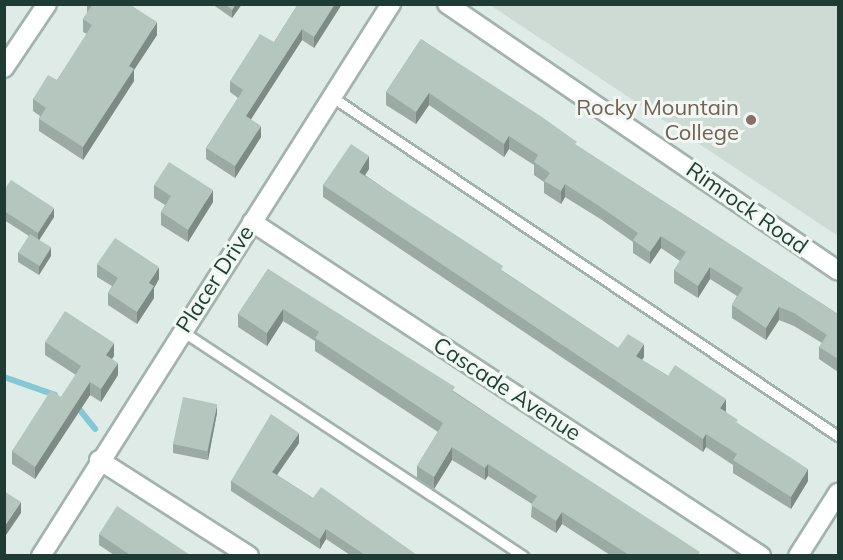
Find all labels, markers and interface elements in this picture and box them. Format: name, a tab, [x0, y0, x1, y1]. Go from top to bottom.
place label: Rocky Mountain College	[576, 94, 739, 146]
marker: Rocky Mountain College	[744, 113, 758, 127]
street label: Rimrock Road	[681, 156, 813, 260]
street label: Placer Drive	[171, 221, 259, 337]
street label: Cascade Avenue	[428, 332, 586, 446]

